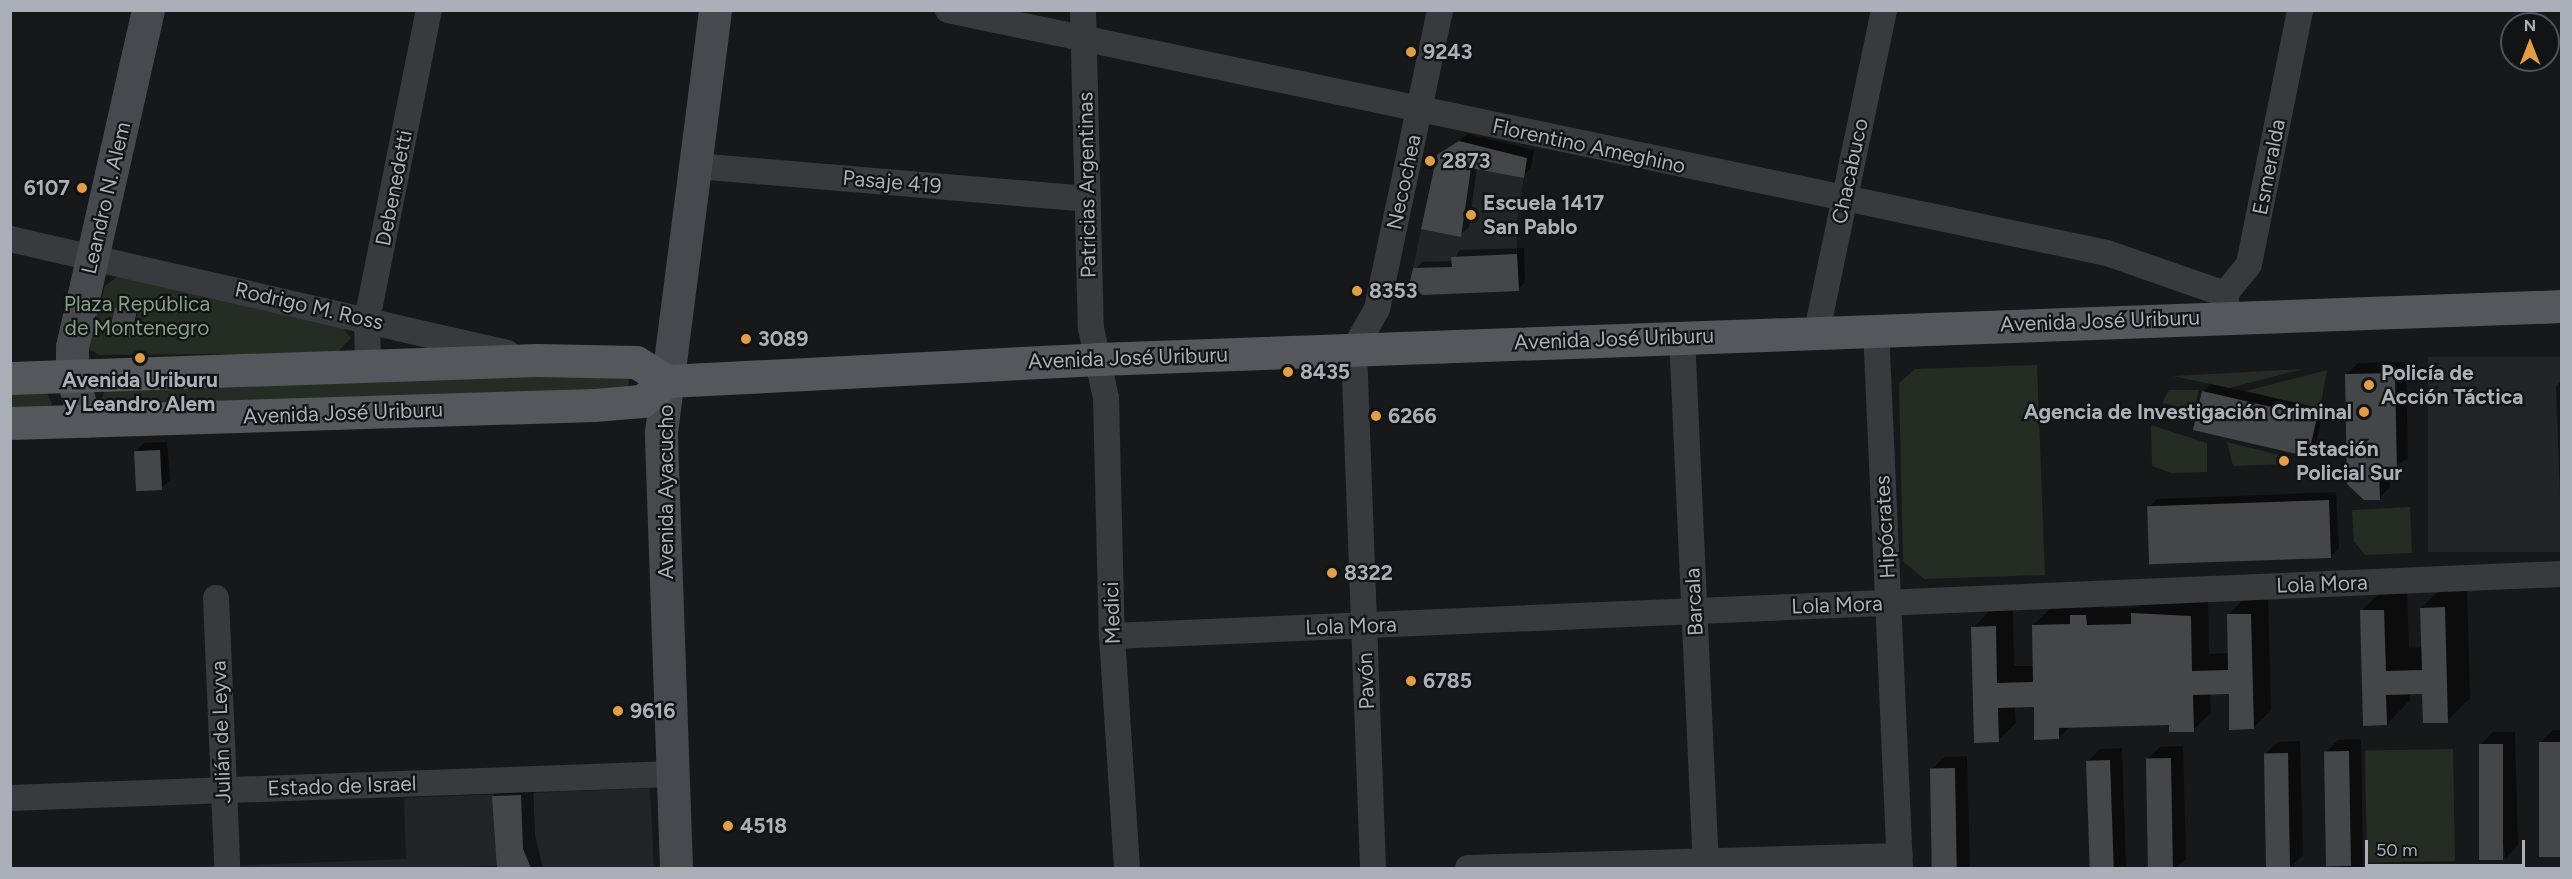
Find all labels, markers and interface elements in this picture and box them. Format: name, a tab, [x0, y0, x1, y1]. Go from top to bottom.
north arrow	[2500, 12, 2560, 72]
text: N	[2524, 16, 2536, 35]
place label: 9243	[1423, 39, 1472, 65]
marker: 9243	[1404, 45, 1418, 59]
street label: Patricias Argentinas	[1073, 92, 1101, 278]
street label: Florentino Ameghino	[1490, 113, 1688, 179]
street label: Chacabuco	[1827, 116, 1873, 226]
street label: Esmeralda	[2247, 117, 2291, 217]
street label: Leandro N. Alem	[76, 119, 136, 277]
street label: Debenedetti	[370, 128, 418, 248]
street label: Necochea	[1382, 132, 1426, 232]
place label: 2873	[1442, 148, 1490, 174]
marker: 2873	[1423, 154, 1437, 168]
street label: Pasaje 419	[842, 165, 942, 199]
place label: 6107	[24, 175, 70, 201]
marker: 6107	[75, 181, 89, 195]
place label: Escuela 1417 San Pablo	[1483, 190, 1604, 240]
marker: Escuela 1417 San Pablo	[1464, 208, 1478, 222]
street label: Rodrigo M. Ross	[232, 277, 386, 335]
place label: 8353	[1369, 278, 1417, 304]
marker: 8353	[1350, 284, 1364, 298]
park label: Plaza República de Montenegro	[64, 291, 210, 341]
street label: Avenida José Uriburu	[2000, 305, 2200, 337]
street label: Avenida José Uriburu	[1514, 323, 1714, 355]
place label: 3089	[758, 326, 808, 352]
marker: 3089	[739, 332, 753, 346]
street label: Avenida José Uriburu	[1028, 342, 1228, 374]
marker: Avenida Uriburu y Leandro Alem	[133, 351, 147, 365]
place label: 8435	[1300, 359, 1350, 385]
place label: Policía de Acción Táctica	[2381, 360, 2523, 410]
marker: 8435	[1281, 365, 1295, 379]
place label: Avenida Uriburu y Leandro Alem	[62, 367, 218, 417]
marker: Policía de Acción Táctica	[2362, 378, 2376, 392]
street label: Avenida José Uriburu	[243, 397, 443, 429]
place label: Agencia de Investigación Criminal	[2024, 399, 2352, 425]
place label: 6266	[1388, 403, 1437, 429]
street label: Avenida Ayacucho	[653, 405, 679, 579]
marker: Agencia de Investigación Criminal	[2357, 405, 2371, 419]
marker: 6266	[1369, 409, 1383, 423]
place label: Estación Policial Sur	[2296, 436, 2402, 486]
marker: Estación Policial Sur	[2277, 454, 2291, 468]
street label: Hipócrates	[1870, 475, 1900, 579]
place label: 8322	[1344, 560, 1393, 586]
marker: 8322	[1325, 566, 1339, 580]
street label: Barcala	[1680, 567, 1708, 637]
street label: Lola Mora	[2276, 570, 2368, 598]
street label: Medici	[1098, 581, 1126, 645]
street label: Lola Mora	[1791, 591, 1883, 619]
street label: Lola Mora	[1305, 612, 1397, 640]
street label: Pavón	[1352, 652, 1380, 710]
street label: Julián de Leyva	[206, 660, 236, 804]
place label: 6785	[1423, 668, 1472, 694]
marker: 6785	[1404, 674, 1418, 688]
place label: 9616	[630, 698, 675, 724]
marker: 9616	[611, 704, 625, 718]
street label: Estado de Israel	[267, 771, 417, 801]
place label: 4518	[740, 813, 787, 839]
marker: 4518	[721, 819, 735, 833]
scale bar	[2368, 828, 2528, 866]
text: 50 m	[2376, 839, 2418, 861]

